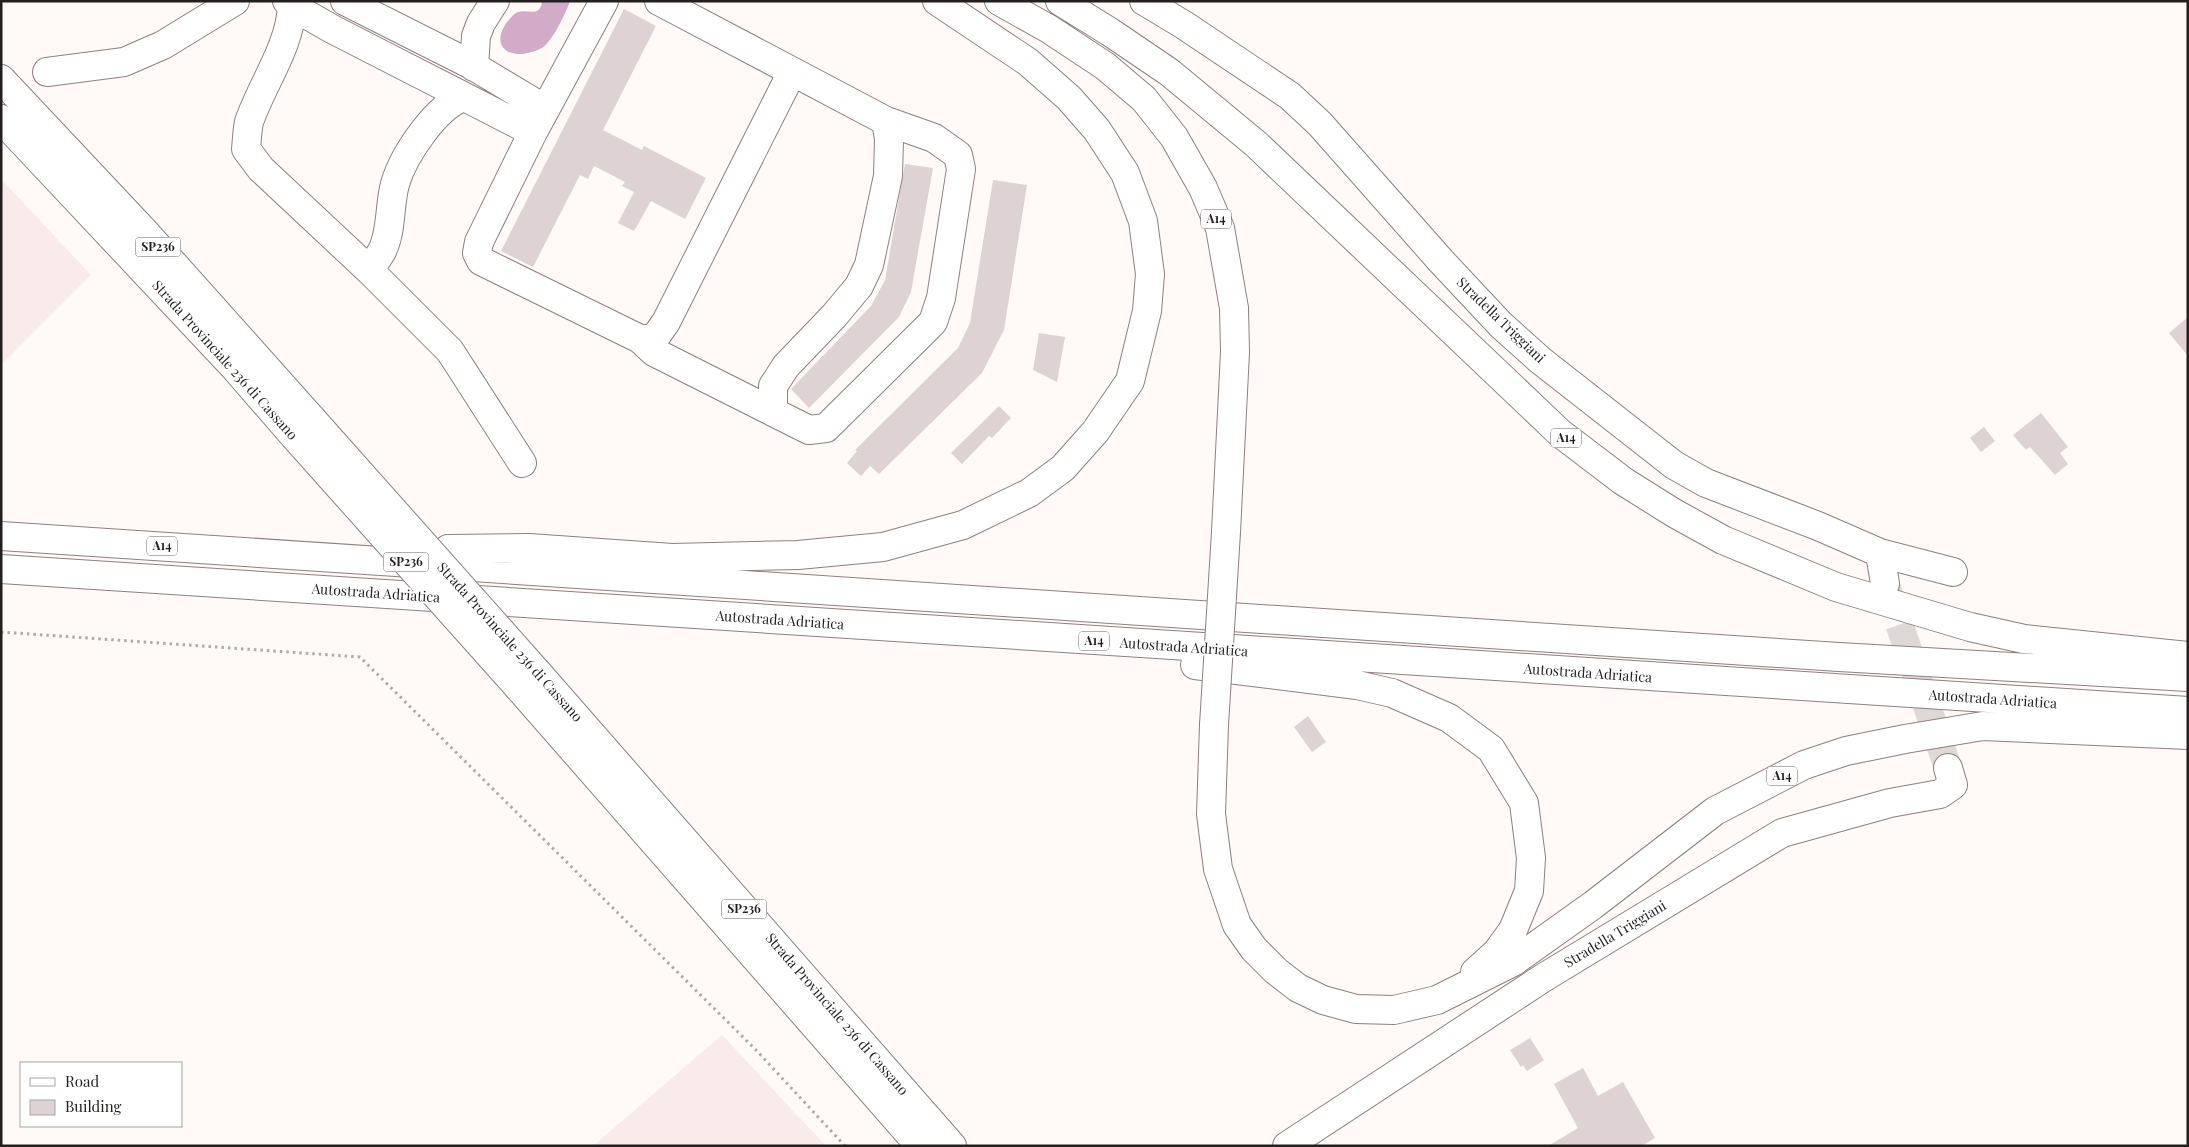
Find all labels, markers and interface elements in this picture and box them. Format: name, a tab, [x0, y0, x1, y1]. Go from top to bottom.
road number: A14	[1201, 210, 1231, 228]
road number: SP236	[136, 238, 180, 256]
street label: Stradella Triggiani	[1453, 272, 1550, 367]
street label: Strada Provinciale 236 di Cassano	[148, 276, 303, 444]
road number: A14	[1551, 428, 1581, 448]
road number: A14	[147, 536, 177, 556]
road number: SP236	[384, 552, 428, 572]
street label: Strada Provinciale 236 di Cassano	[433, 558, 588, 726]
street label: Autostrada Adriatica	[310, 578, 441, 606]
street label: Autostrada Adriatica	[714, 605, 845, 633]
road number: A14	[1079, 631, 1109, 650]
street label: Autostrada Adriatica	[1118, 632, 1249, 660]
street label: Autostrada Adriatica	[1522, 658, 1653, 686]
street label: Autostrada Adriatica	[1927, 684, 2058, 712]
road number: A14	[1767, 766, 1797, 786]
street label: Stradella Triggiani	[1560, 895, 1669, 972]
road number: SP236	[722, 900, 766, 919]
street label: Strada Provinciale 236 di Cassano	[762, 929, 913, 1099]
legend	[20, 1062, 182, 1127]
text: Road	[65, 1071, 99, 1091]
text: Building	[65, 1096, 122, 1116]

